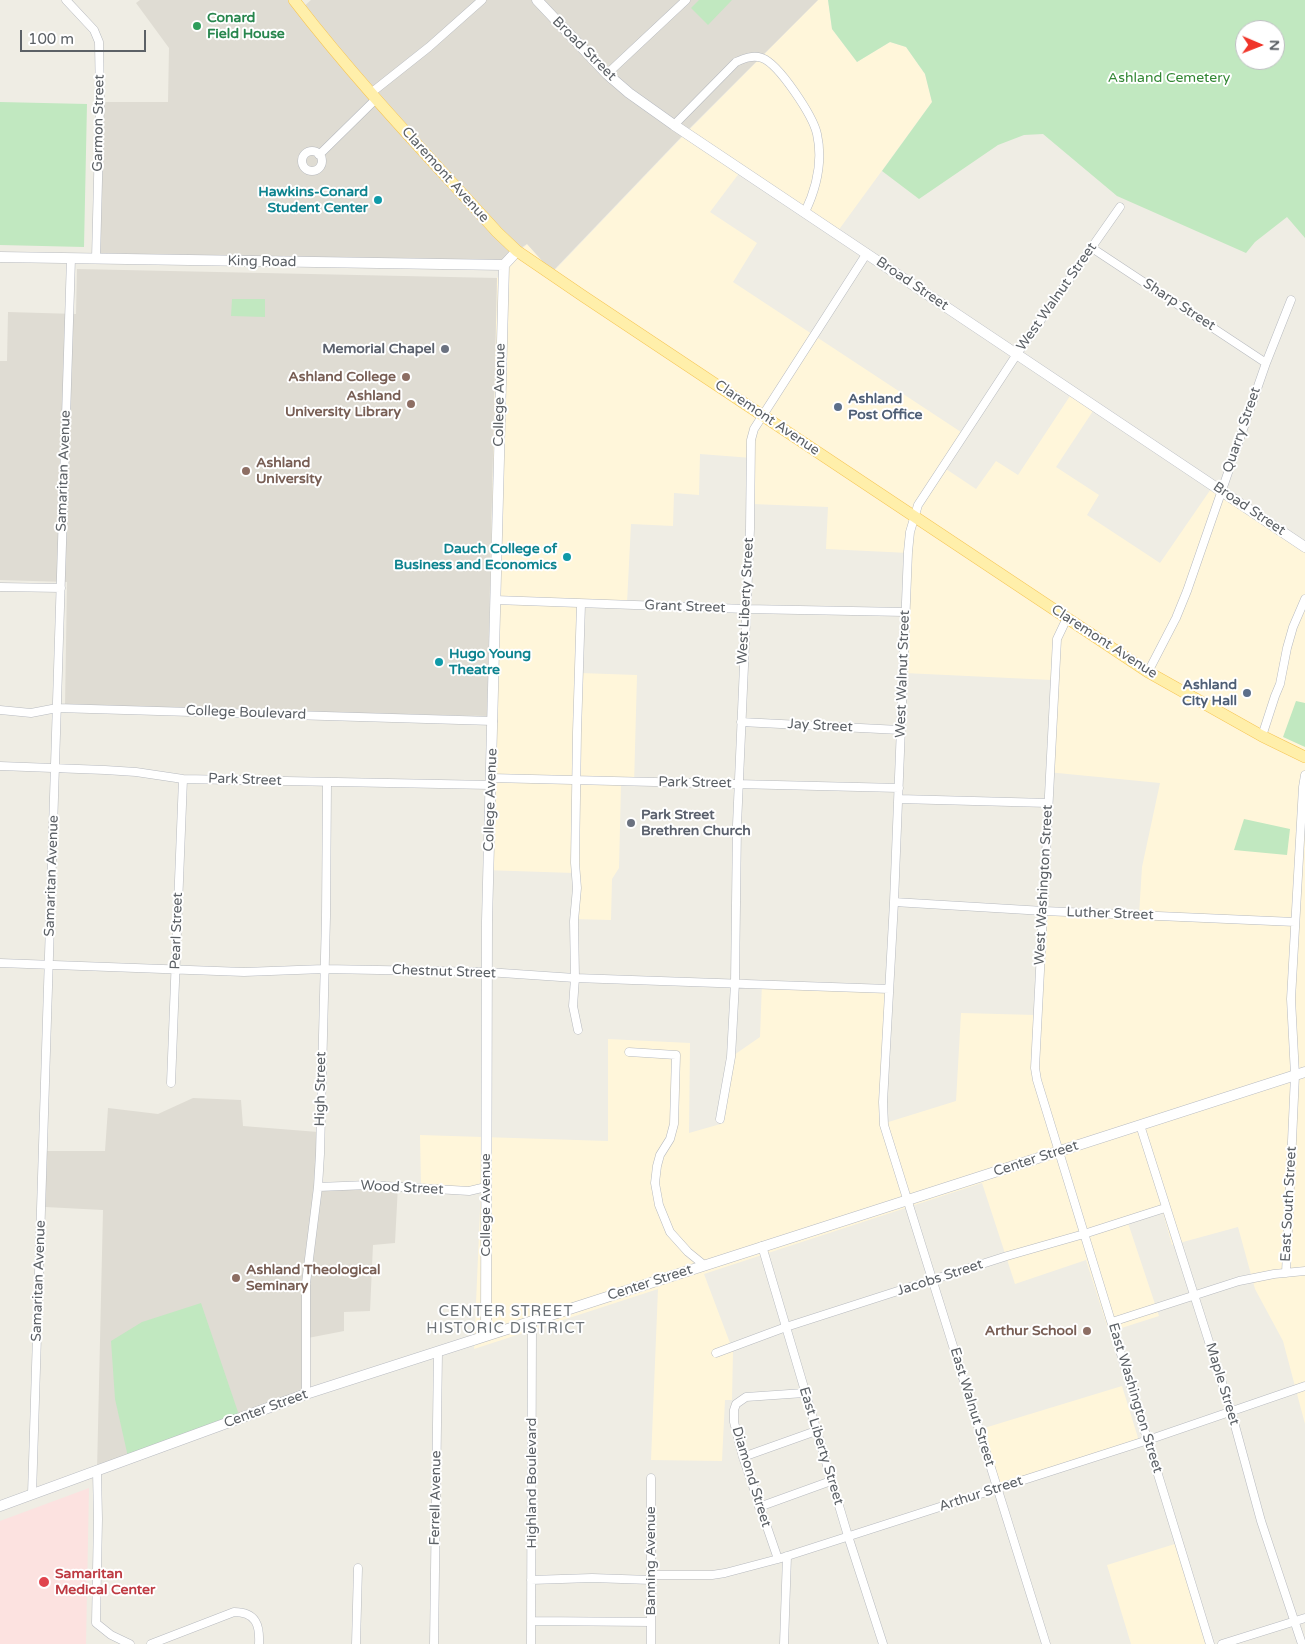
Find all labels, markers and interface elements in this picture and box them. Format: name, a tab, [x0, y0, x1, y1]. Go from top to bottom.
place label: Conard Field House	[207, 10, 285, 42]
street label: Broad Street	[548, 13, 620, 85]
scale bar	[22, 20, 149, 52]
marker: Conard Field House	[191, 20, 203, 32]
north arrow	[1235, 20, 1285, 70]
text: 100 m	[28, 30, 74, 48]
text: N	[1266, 39, 1283, 51]
park label: Ashland Cemetery	[1108, 70, 1230, 86]
street label: Garmon Street	[90, 74, 108, 172]
street label: Claremont Avenue	[398, 124, 492, 226]
place label: Hawkins-Conard Student Center	[258, 184, 368, 216]
marker: Hawkins-Conard Student Center	[372, 194, 384, 206]
street label: West Walnut Street	[1013, 240, 1101, 354]
street label: King Road	[227, 253, 297, 271]
street label: Broad Street	[873, 254, 951, 314]
street label: Sharp Street	[1140, 275, 1218, 335]
place label: Memorial Chapel	[322, 341, 435, 357]
marker: Memorial Chapel	[439, 343, 451, 355]
street label: College Avenue	[491, 343, 509, 447]
place label: Ashland College	[288, 369, 396, 385]
marker: Ashland College	[400, 371, 412, 383]
street label: Claremont Avenue	[711, 377, 823, 459]
street label: Quarry Street	[1219, 385, 1265, 475]
place label: Ashland University Library	[285, 388, 401, 421]
place label: Ashland Post Office	[848, 391, 923, 424]
marker: Ashland University Library	[405, 398, 417, 410]
marker: Ashland Post Office	[832, 401, 844, 413]
street label: Samaritan Avenue	[53, 410, 75, 532]
place label: Ashland University	[256, 455, 322, 488]
marker: Ashland University	[240, 465, 252, 477]
street label: Broad Street	[1210, 479, 1288, 539]
street label: West Liberty Street	[734, 537, 758, 665]
place label: Dauch College of Business and Economics	[394, 541, 557, 574]
marker: Dauch College of Business and Economics	[561, 551, 573, 563]
street label: Grant Street	[644, 597, 726, 617]
street label: Claremont Avenue	[1048, 601, 1160, 683]
street label: West Walnut Street	[892, 610, 914, 738]
place label: Hugo Young Theatre	[449, 646, 531, 679]
marker: Hugo Young Theatre	[433, 656, 445, 668]
place label: Ashland City Hall	[1182, 677, 1237, 710]
marker: Ashland City Hall	[1241, 687, 1253, 699]
street label: College Boulevard	[185, 703, 307, 723]
street label: Jay Street	[787, 716, 853, 736]
street label: College Avenue	[481, 748, 501, 852]
street label: Park Street	[208, 770, 282, 790]
street label: Park Street	[658, 774, 732, 792]
street label: West Washington Street	[1031, 804, 1057, 966]
place label: Park Street Brethren Church	[641, 807, 751, 840]
street label: Samaritan Avenue	[41, 815, 63, 937]
marker: Park Street Brethren Church	[625, 817, 637, 829]
street label: Pearl Street	[167, 892, 187, 970]
street label: Luther Street	[1066, 904, 1154, 924]
street label: Chestnut Street	[392, 962, 496, 982]
street label: High Street	[312, 1051, 330, 1127]
street label: Center Street	[992, 1137, 1080, 1181]
street label: East South Street	[1278, 1146, 1300, 1262]
street label: College Avenue	[478, 1153, 494, 1257]
street label: Wood Street	[360, 1177, 444, 1199]
street label: Samaritan Avenue	[28, 1220, 50, 1342]
street label: Jacobs Street	[895, 1256, 985, 1300]
street label: Center Street	[606, 1261, 694, 1305]
place label: Ashland Theological Seminary	[246, 1262, 381, 1294]
marker: Ashland Theological Seminary	[230, 1272, 242, 1284]
district label: CENTER STREET HISTORIC DISTRICT	[424, 1303, 588, 1338]
street label: East Washington Street	[1104, 1321, 1166, 1475]
place label: Arthur School	[985, 1323, 1077, 1339]
marker: Arthur School	[1081, 1325, 1093, 1337]
street label: Maple Street	[1201, 1341, 1243, 1427]
street label: East Walnut Street	[946, 1346, 998, 1468]
street label: East Liberty Street	[795, 1385, 847, 1507]
street label: Center Street	[222, 1386, 310, 1432]
street label: Highland Boulevard	[524, 1418, 540, 1548]
street label: Diamond Street	[728, 1425, 774, 1529]
street label: Ferrell Avenue	[427, 1450, 445, 1546]
street label: Arthur Street	[937, 1473, 1025, 1515]
street label: Banning Avenue	[643, 1506, 659, 1616]
place label: Samaritan Medical Center	[55, 1566, 155, 1598]
marker: Samaritan Medical Center	[37, 1575, 51, 1589]

